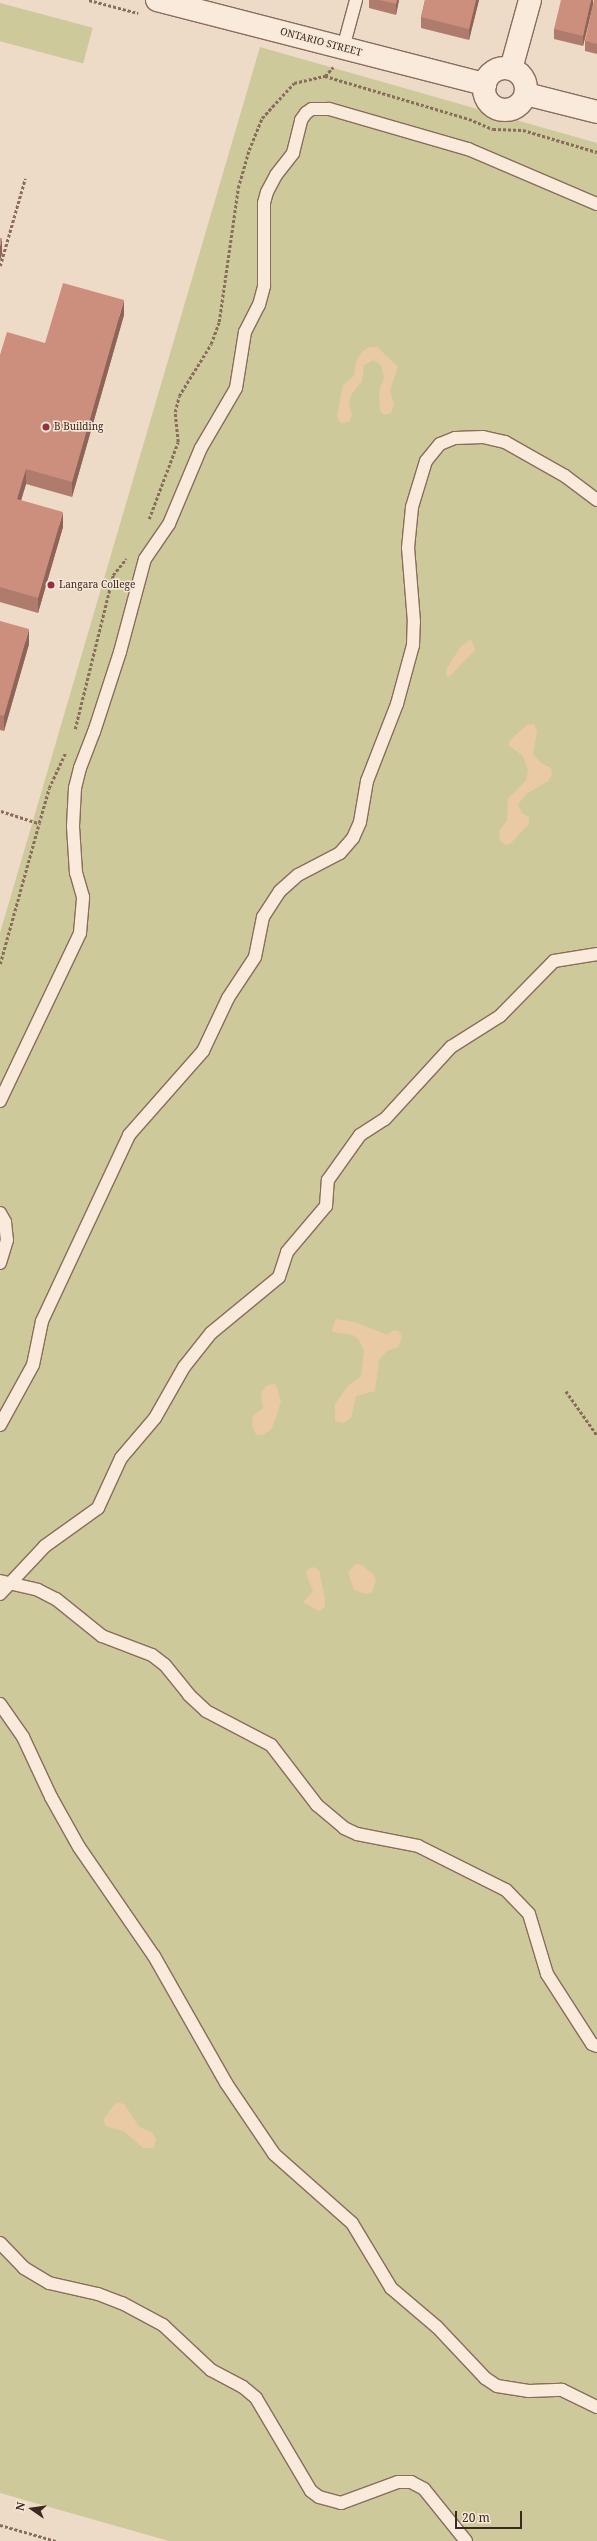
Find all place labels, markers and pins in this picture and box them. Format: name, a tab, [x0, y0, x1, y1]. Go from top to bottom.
place label: B Building	[54, 421, 103, 433]
marker: B Building	[41, 422, 51, 432]
place label: Langara College	[59, 579, 135, 591]
marker: Langara College	[46, 580, 56, 590]

